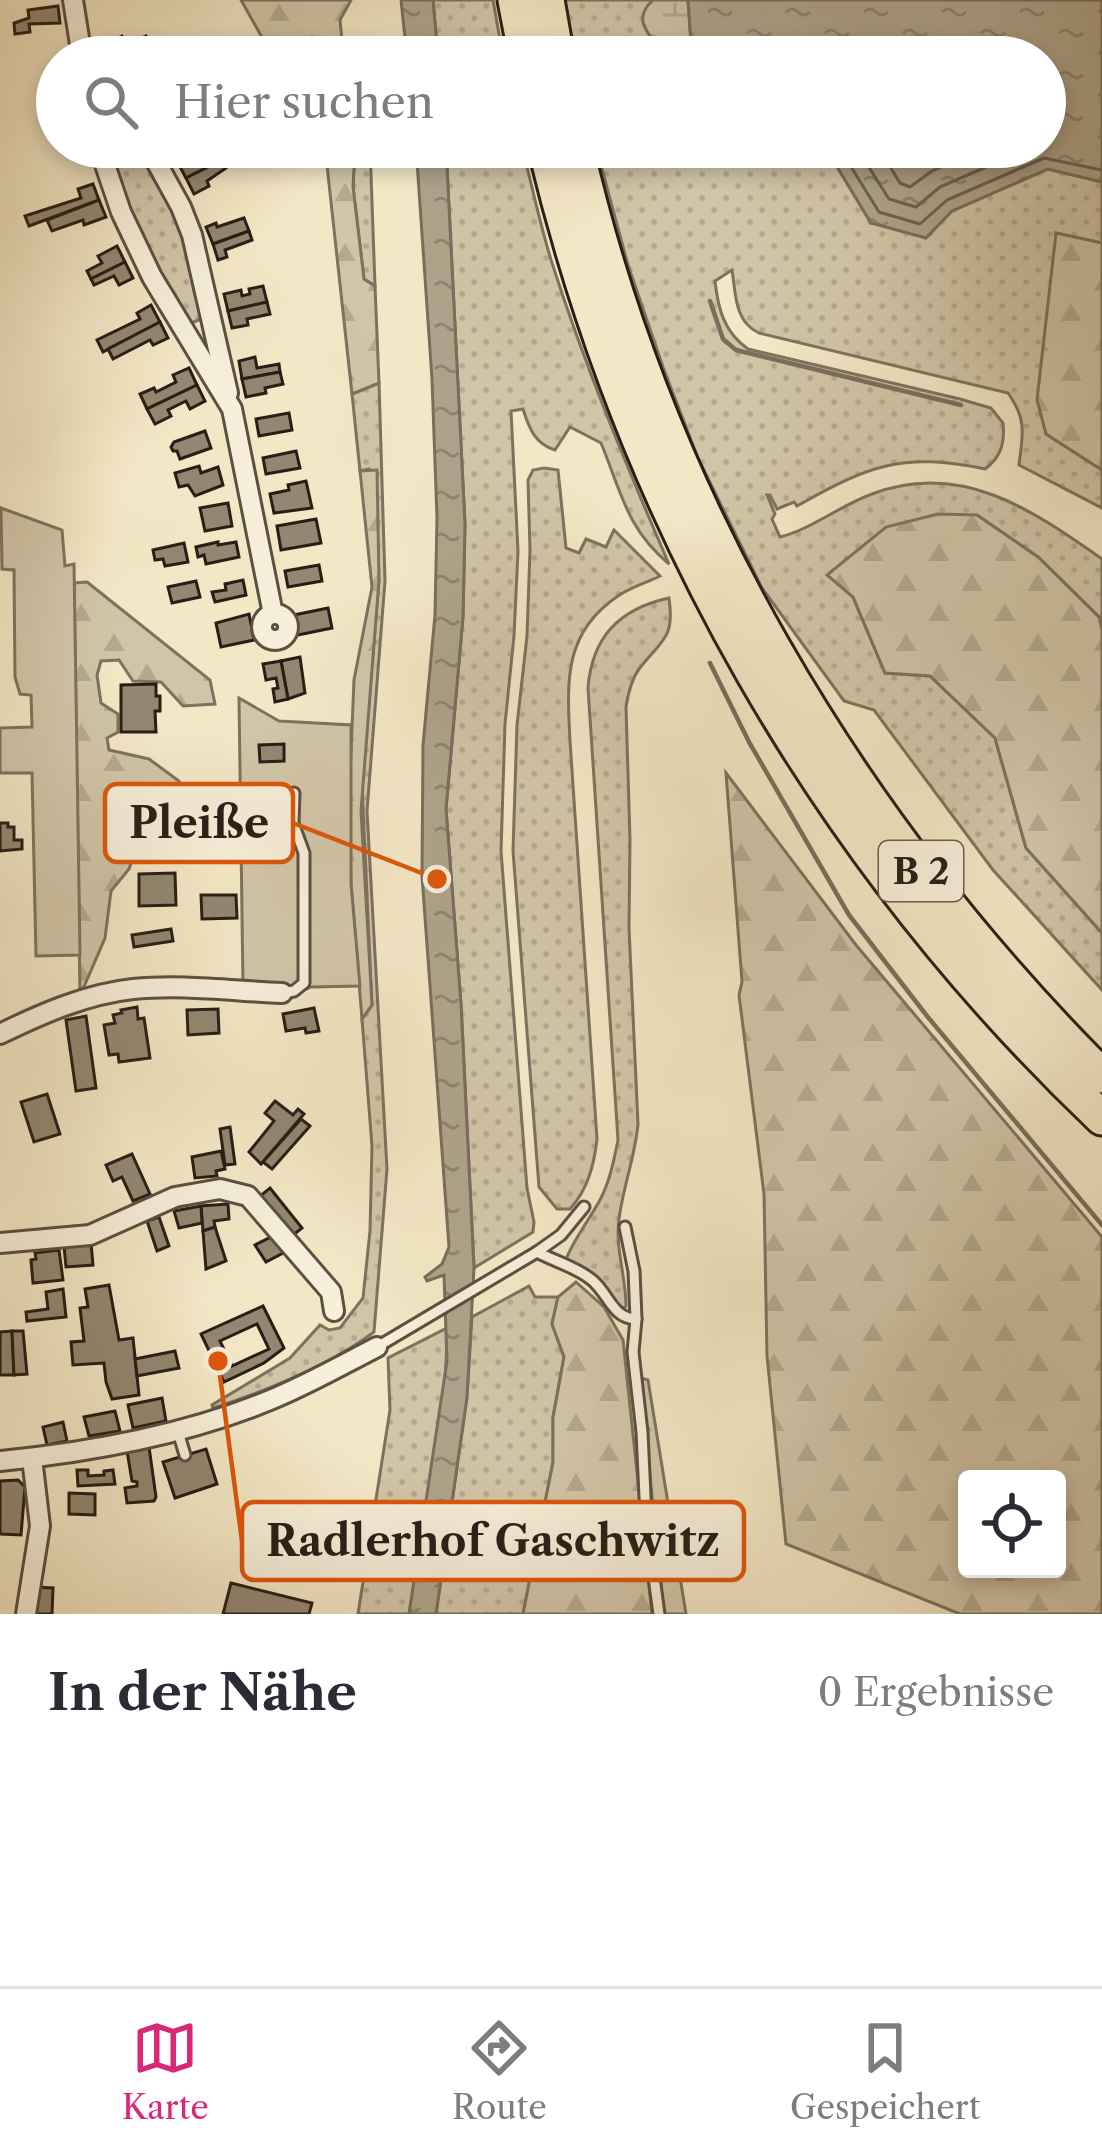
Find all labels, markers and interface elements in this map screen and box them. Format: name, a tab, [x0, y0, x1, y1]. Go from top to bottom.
search box	[36, 36, 1066, 168]
icon: search	[78, 69, 144, 135]
text: Hier suchen	[174, 74, 434, 130]
callout: Pleiße	[105, 784, 293, 862]
text: Pleiße	[129, 797, 269, 849]
road number: B 2	[879, 841, 963, 901]
map controls	[958, 1470, 1066, 1578]
button: locate	[958, 1470, 1066, 1578]
callout: Radlerhof Gaschwitz	[242, 1502, 744, 1580]
text: Radlerhof Gaschwitz	[266, 1515, 720, 1567]
text: In der Nähe	[48, 1661, 357, 1723]
text: 0 Ergebnisse	[818, 1668, 1054, 1716]
tab: Karte	[122, 2015, 209, 2128]
tab: Route	[452, 2015, 547, 2128]
tab: Gespeichert	[790, 2015, 980, 2128]

